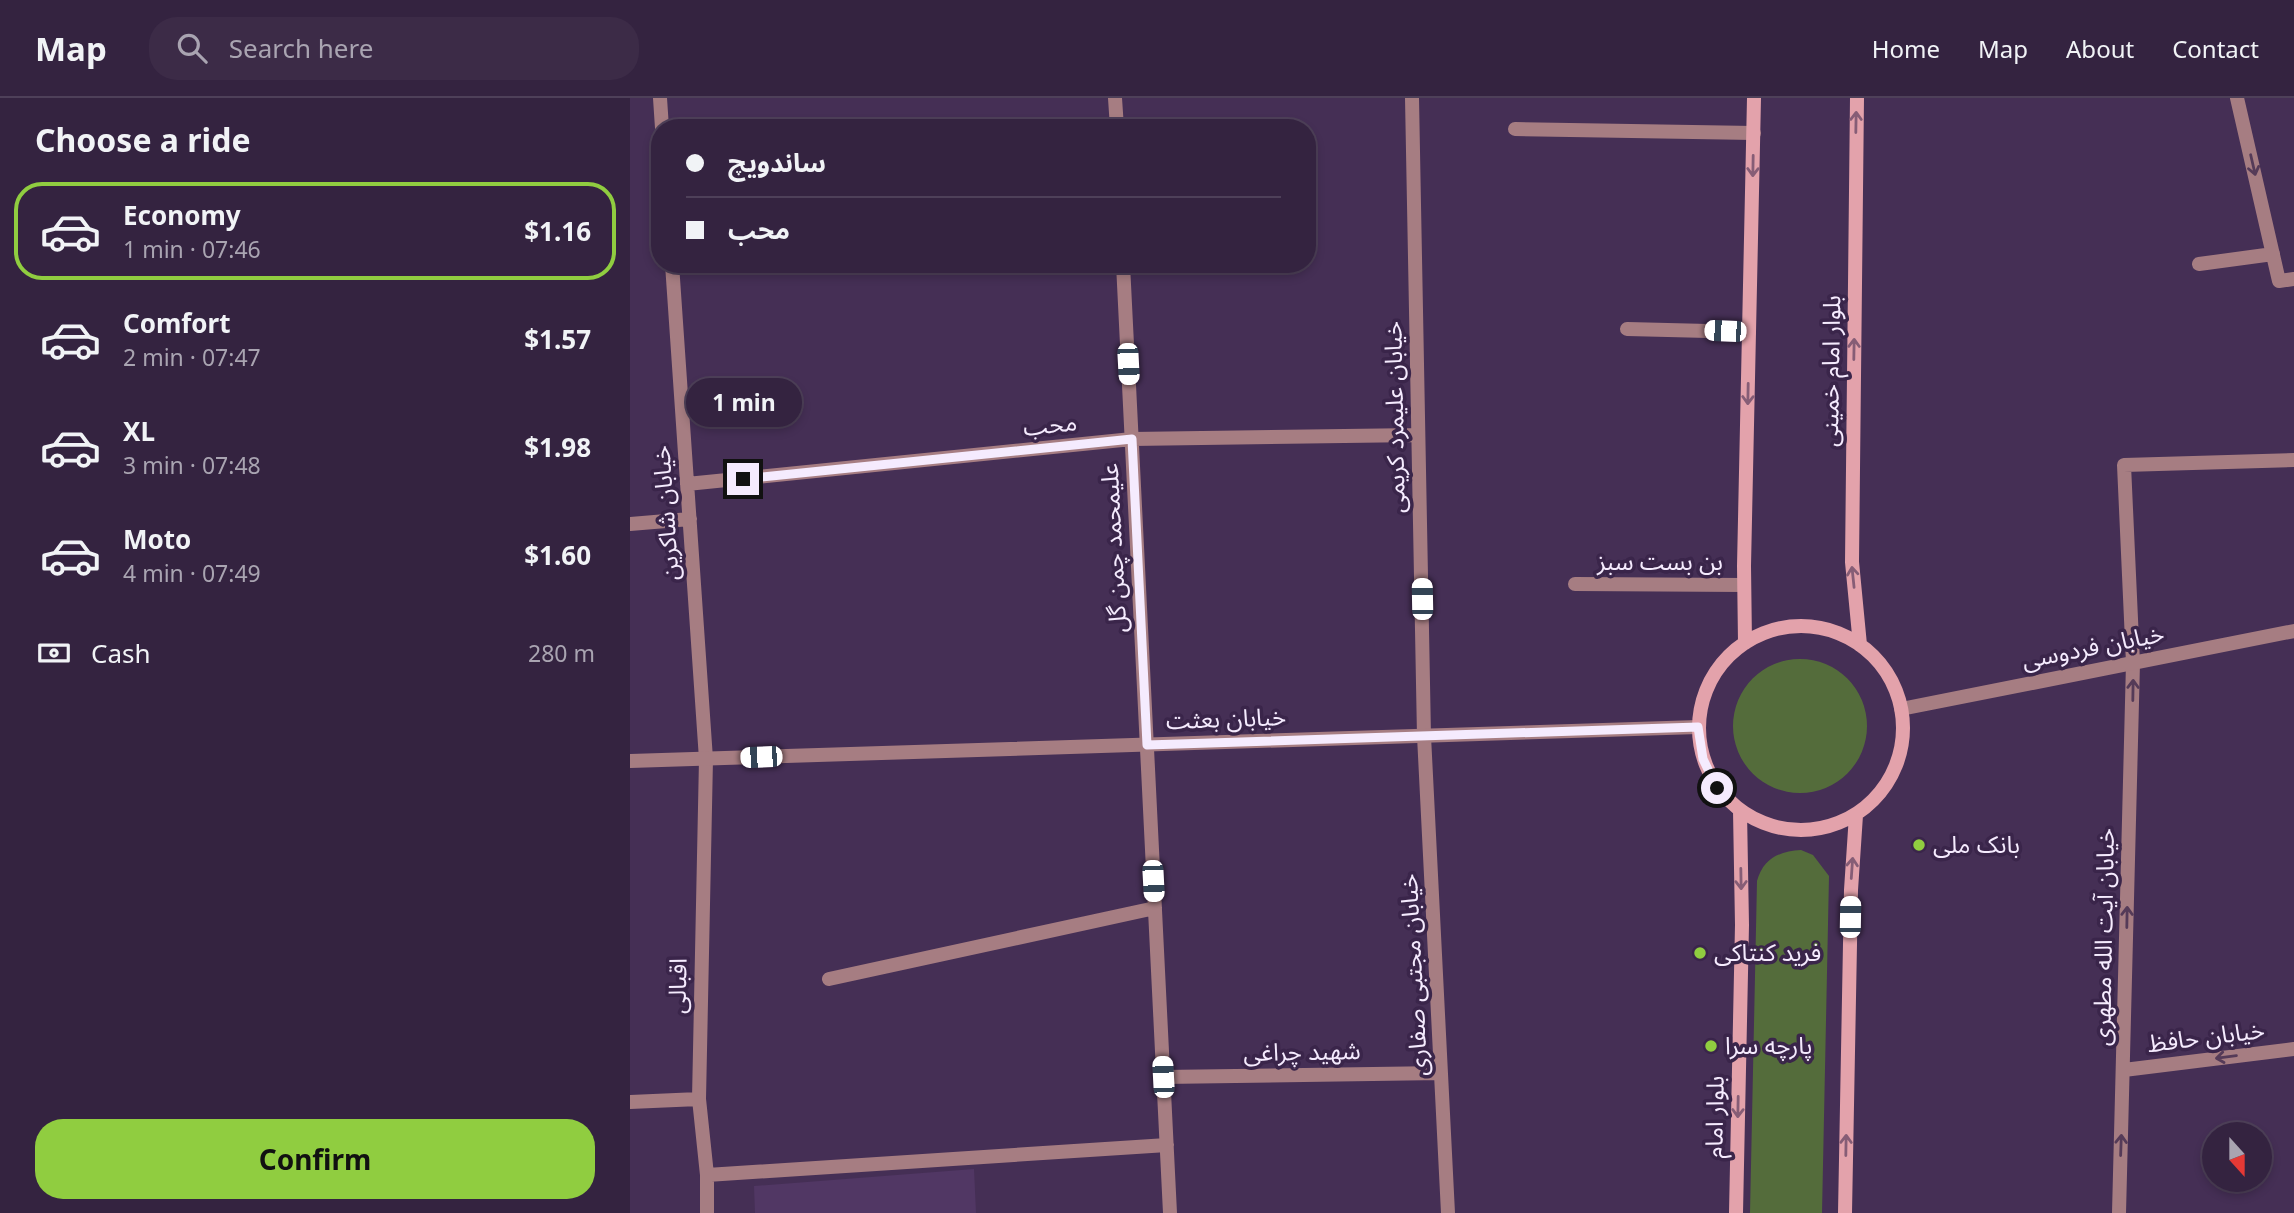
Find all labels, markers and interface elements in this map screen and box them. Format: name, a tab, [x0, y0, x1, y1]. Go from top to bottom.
search box	[149, 17, 639, 80]
text: Map	[35, 26, 107, 71]
icon: search	[173, 29, 211, 67]
text: Search here	[229, 30, 373, 66]
text: Home	[1872, 32, 1940, 65]
text: Map	[1978, 32, 2028, 65]
text: About	[2066, 32, 2134, 65]
text: Contact	[2172, 32, 2259, 65]
one-way arrow	[1849, 111, 1863, 134]
text: Choose a ride	[35, 118, 251, 161]
text: ساندویچ	[728, 144, 826, 180]
one-way arrow	[2246, 153, 2260, 176]
one-way arrow	[1746, 154, 1760, 177]
text: Economy	[123, 197, 241, 233]
icon: car	[39, 200, 102, 263]
text: محب	[728, 211, 790, 247]
text: $1.16	[524, 213, 591, 249]
text: 1 min · 07:46	[123, 233, 261, 265]
street label: بلوار امام خمینی	[1812, 295, 1850, 447]
text: Comfort	[123, 305, 231, 341]
icon: car	[39, 308, 102, 371]
car	[1704, 320, 1747, 342]
text: $1.57	[524, 321, 591, 357]
street label: خیابان علیمرد کریمی	[1375, 321, 1412, 513]
one-way arrow	[1847, 338, 1861, 361]
text: 2 min · 07:47	[123, 341, 261, 373]
car	[1117, 342, 1140, 386]
callout: 1 min	[685, 378, 801, 426]
one-way arrow	[1741, 382, 1754, 405]
text: 1 min	[712, 386, 776, 418]
street label: محب	[1021, 404, 1078, 443]
text: XL	[123, 413, 155, 449]
icon: car	[39, 416, 102, 479]
text: $1.98	[524, 429, 591, 465]
street label: خیابان شاکرین	[643, 444, 686, 582]
text: 3 min · 07:48	[123, 449, 261, 481]
route end	[727, 463, 759, 495]
street label: علیمحمد چمن گل	[1092, 463, 1133, 634]
text: Moto	[123, 521, 191, 557]
icon: car	[39, 524, 102, 587]
text: $1.60	[524, 537, 591, 573]
street label: بن بست سبز	[1596, 544, 1723, 577]
text: 4 min · 07:49	[123, 557, 261, 589]
one-way arrow	[1847, 566, 1860, 589]
car	[1412, 578, 1433, 620]
street label: خیابان فردوسی	[2019, 616, 2167, 675]
icon: cash	[35, 634, 73, 672]
text: Cash	[91, 635, 151, 671]
text: 280 m	[528, 637, 595, 669]
one-way arrow	[2126, 679, 2140, 702]
street label: خیابان بعثت	[1165, 699, 1287, 736]
car	[740, 746, 783, 768]
route start	[1701, 772, 1733, 804]
place label: بانک ملی	[1933, 827, 2020, 860]
street label: خیابان آیت الله مطهری	[2084, 828, 2121, 1046]
marker: بانک ملی	[1911, 837, 1927, 853]
one-way arrow	[1846, 858, 1859, 880]
car	[1142, 859, 1165, 903]
one-way arrow	[1734, 868, 1748, 891]
street label: خیابان مجتبی صفاری	[1391, 873, 1434, 1077]
car	[1840, 896, 1861, 938]
one-way arrow	[2121, 906, 2134, 929]
place label: فرید کنتاکی	[1714, 935, 1821, 968]
marker: فرید کنتاکی	[1692, 945, 1708, 961]
street label: اقبالی	[660, 958, 693, 1014]
street label: خیابان حافظ	[2145, 1012, 2266, 1059]
place label: پارچه سرا	[1725, 1028, 1812, 1061]
street label: شهید چراغی	[1243, 1033, 1361, 1068]
marker: پارچه سرا	[1703, 1038, 1719, 1054]
one-way arrow	[2215, 1051, 2238, 1064]
car	[1152, 1055, 1175, 1099]
street label: بلوار امام	[1696, 1075, 1734, 1159]
one-way arrow	[1731, 1095, 1745, 1118]
button: Confirm	[35, 1119, 595, 1199]
north arrow	[2202, 1122, 2272, 1192]
map controls	[2202, 1122, 2272, 1192]
one-way arrow	[1839, 1134, 1853, 1157]
one-way arrow	[2115, 1134, 2128, 1157]

